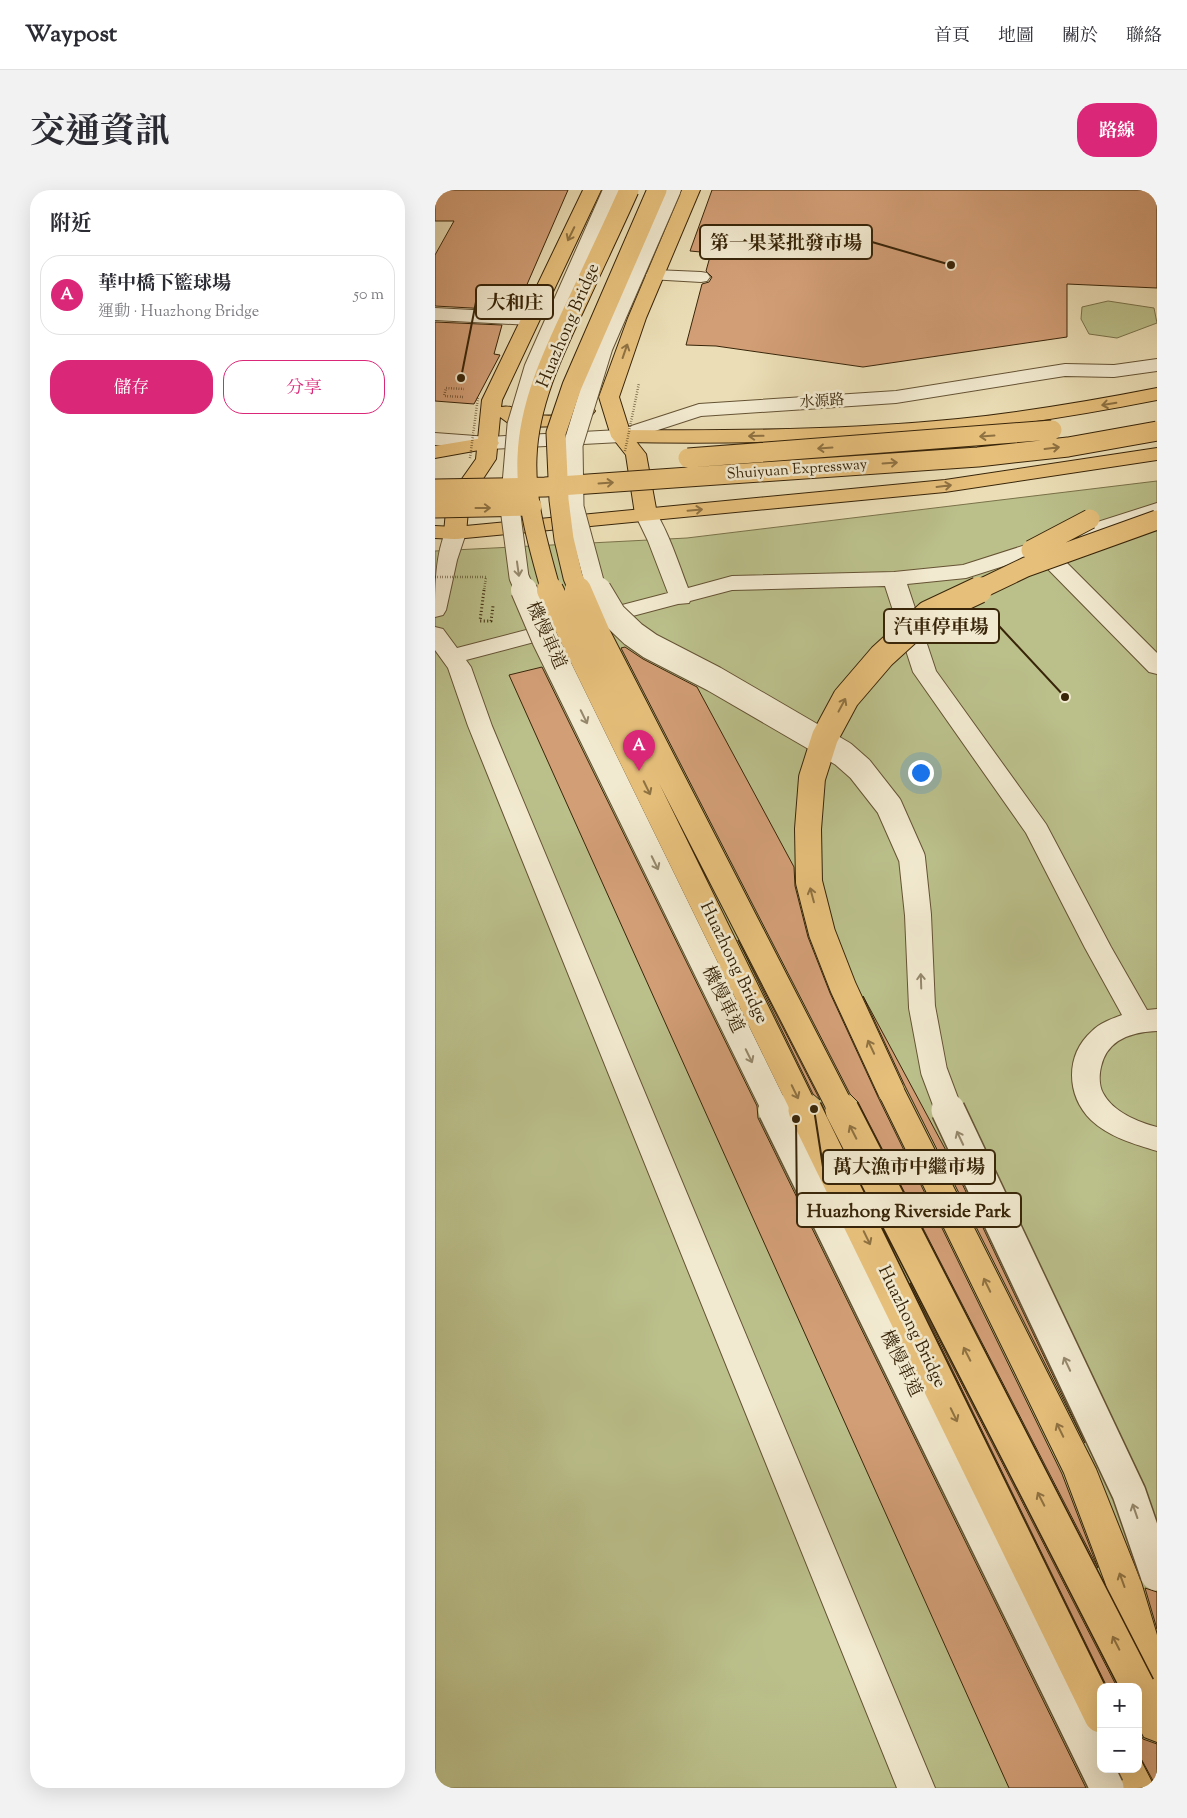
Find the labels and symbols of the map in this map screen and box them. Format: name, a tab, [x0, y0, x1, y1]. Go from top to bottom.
callout: 第一果菜批發市場	[700, 225, 872, 259]
one-way arrow	[566, 226, 575, 241]
text: 第一果菜批發市場	[710, 231, 862, 258]
street label: Huazhong Bridge	[531, 260, 607, 392]
callout: 大和庄	[476, 285, 553, 319]
text: 大和庄	[486, 291, 544, 318]
one-way arrow	[621, 343, 630, 359]
street label: 水源路	[799, 390, 845, 414]
one-way arrow	[1102, 399, 1118, 409]
one-way arrow	[980, 431, 996, 440]
one-way arrow	[748, 432, 764, 441]
one-way arrow	[818, 443, 834, 452]
one-way arrow	[1044, 443, 1060, 453]
street label: Shuiyuan Expressway	[726, 455, 868, 485]
one-way arrow	[882, 459, 898, 468]
one-way arrow	[598, 478, 614, 487]
one-way arrow	[936, 481, 952, 491]
one-way arrow	[475, 503, 491, 513]
one-way arrow	[687, 505, 703, 514]
one-way arrow	[513, 560, 523, 576]
street label: 機慢車道	[518, 598, 572, 674]
callout: 汽車停車場	[884, 609, 999, 643]
text: 汽車停車場	[893, 615, 989, 642]
one-way arrow	[837, 697, 847, 712]
one-way arrow	[579, 709, 589, 724]
pin: A	[623, 730, 655, 771]
your location	[908, 760, 934, 786]
one-way arrow	[642, 781, 652, 796]
one-way arrow	[651, 855, 660, 870]
one-way arrow	[807, 888, 816, 904]
street label: Huazhong Bridge	[692, 897, 774, 1029]
street label: 機慢車道	[695, 962, 749, 1038]
one-way arrow	[916, 974, 925, 990]
one-way arrow	[865, 1040, 875, 1055]
one-way arrow	[745, 1048, 754, 1063]
one-way arrow	[791, 1084, 801, 1099]
one-way arrow	[848, 1125, 857, 1140]
one-way arrow	[954, 1131, 964, 1146]
callout: 萬大漁市中繼市場	[823, 1150, 995, 1184]
text: 萬大漁市中繼市場	[833, 1155, 985, 1182]
callout: Huazhong Riverside Park	[797, 1193, 1021, 1227]
text: Huazhong Riverside Park	[807, 1199, 1012, 1226]
one-way arrow	[862, 1230, 872, 1245]
street label: Huazhong Bridge	[870, 1261, 952, 1393]
one-way arrow	[982, 1278, 991, 1293]
street label: 機慢車道	[873, 1326, 927, 1402]
one-way arrow	[962, 1347, 972, 1362]
one-way arrow	[1062, 1357, 1071, 1372]
one-way arrow	[949, 1407, 959, 1422]
one-way arrow	[1055, 1423, 1065, 1438]
one-way arrow	[1036, 1492, 1045, 1507]
one-way arrow	[1130, 1504, 1139, 1519]
one-way arrow	[1117, 1573, 1126, 1588]
one-way arrow	[1111, 1636, 1121, 1651]

